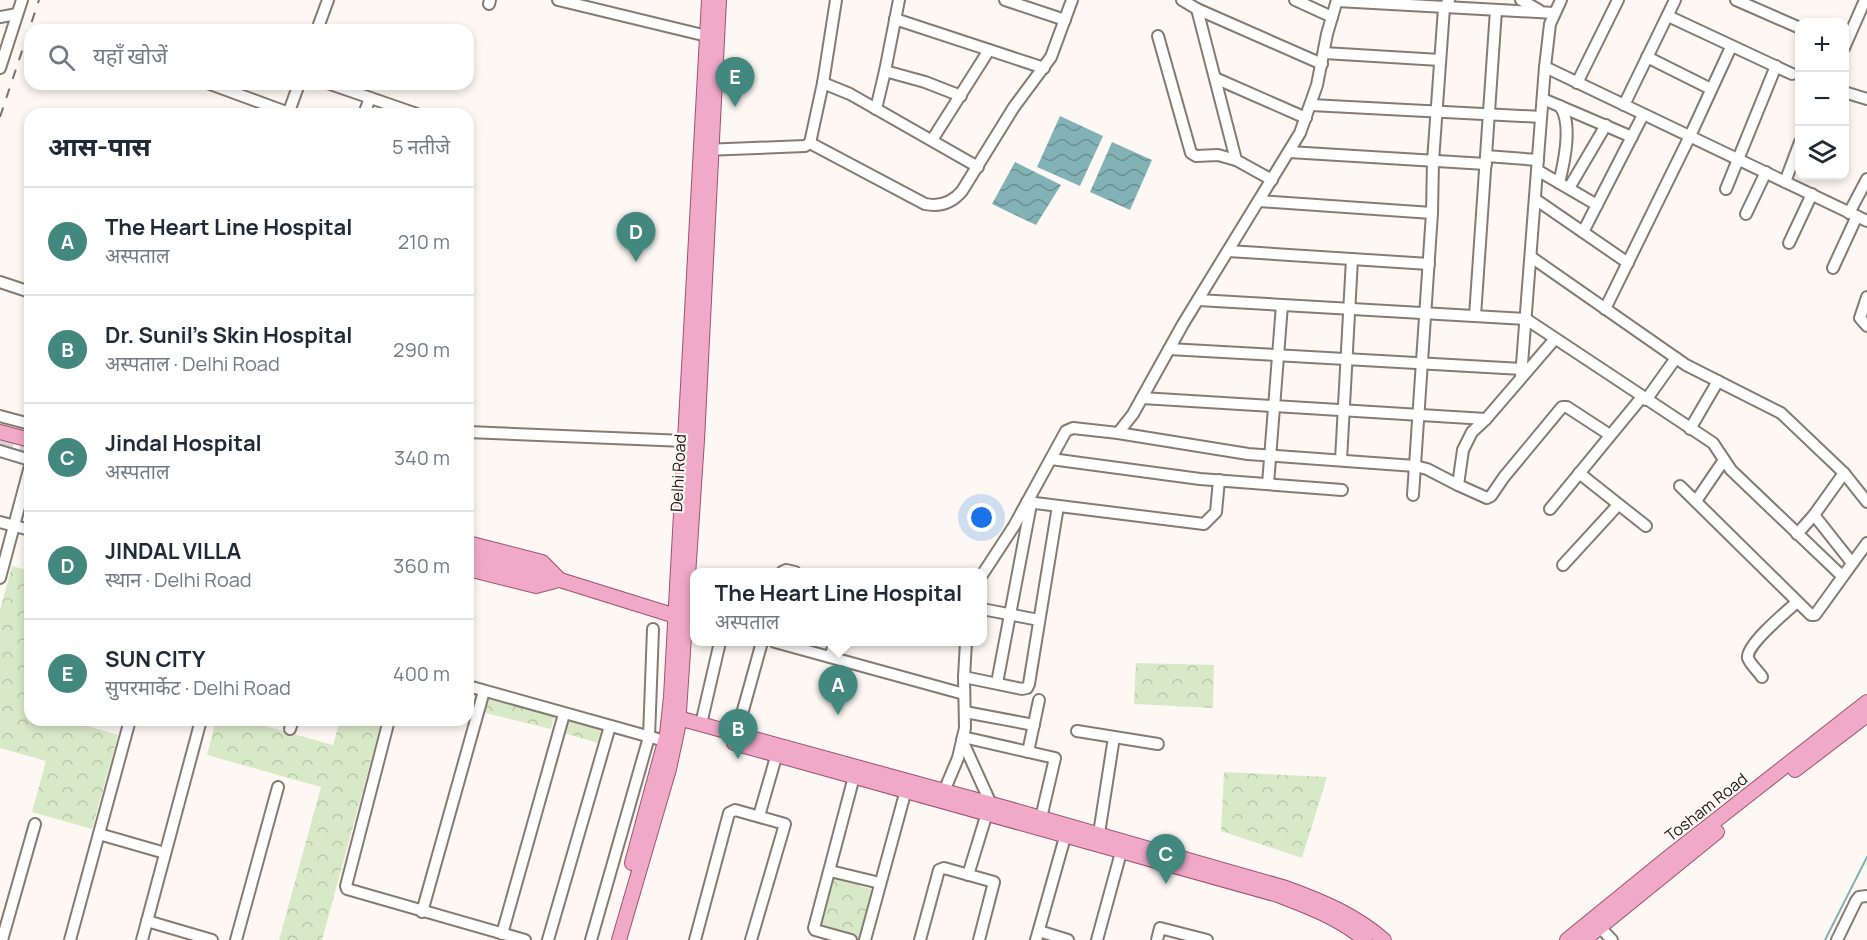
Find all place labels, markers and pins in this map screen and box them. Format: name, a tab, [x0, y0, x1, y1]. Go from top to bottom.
pin: E	[716, 57, 754, 107]
pin: D	[616, 212, 656, 262]
pin: A	[818, 666, 858, 715]
pin: B	[718, 710, 758, 759]
pin: C	[1146, 834, 1186, 884]

